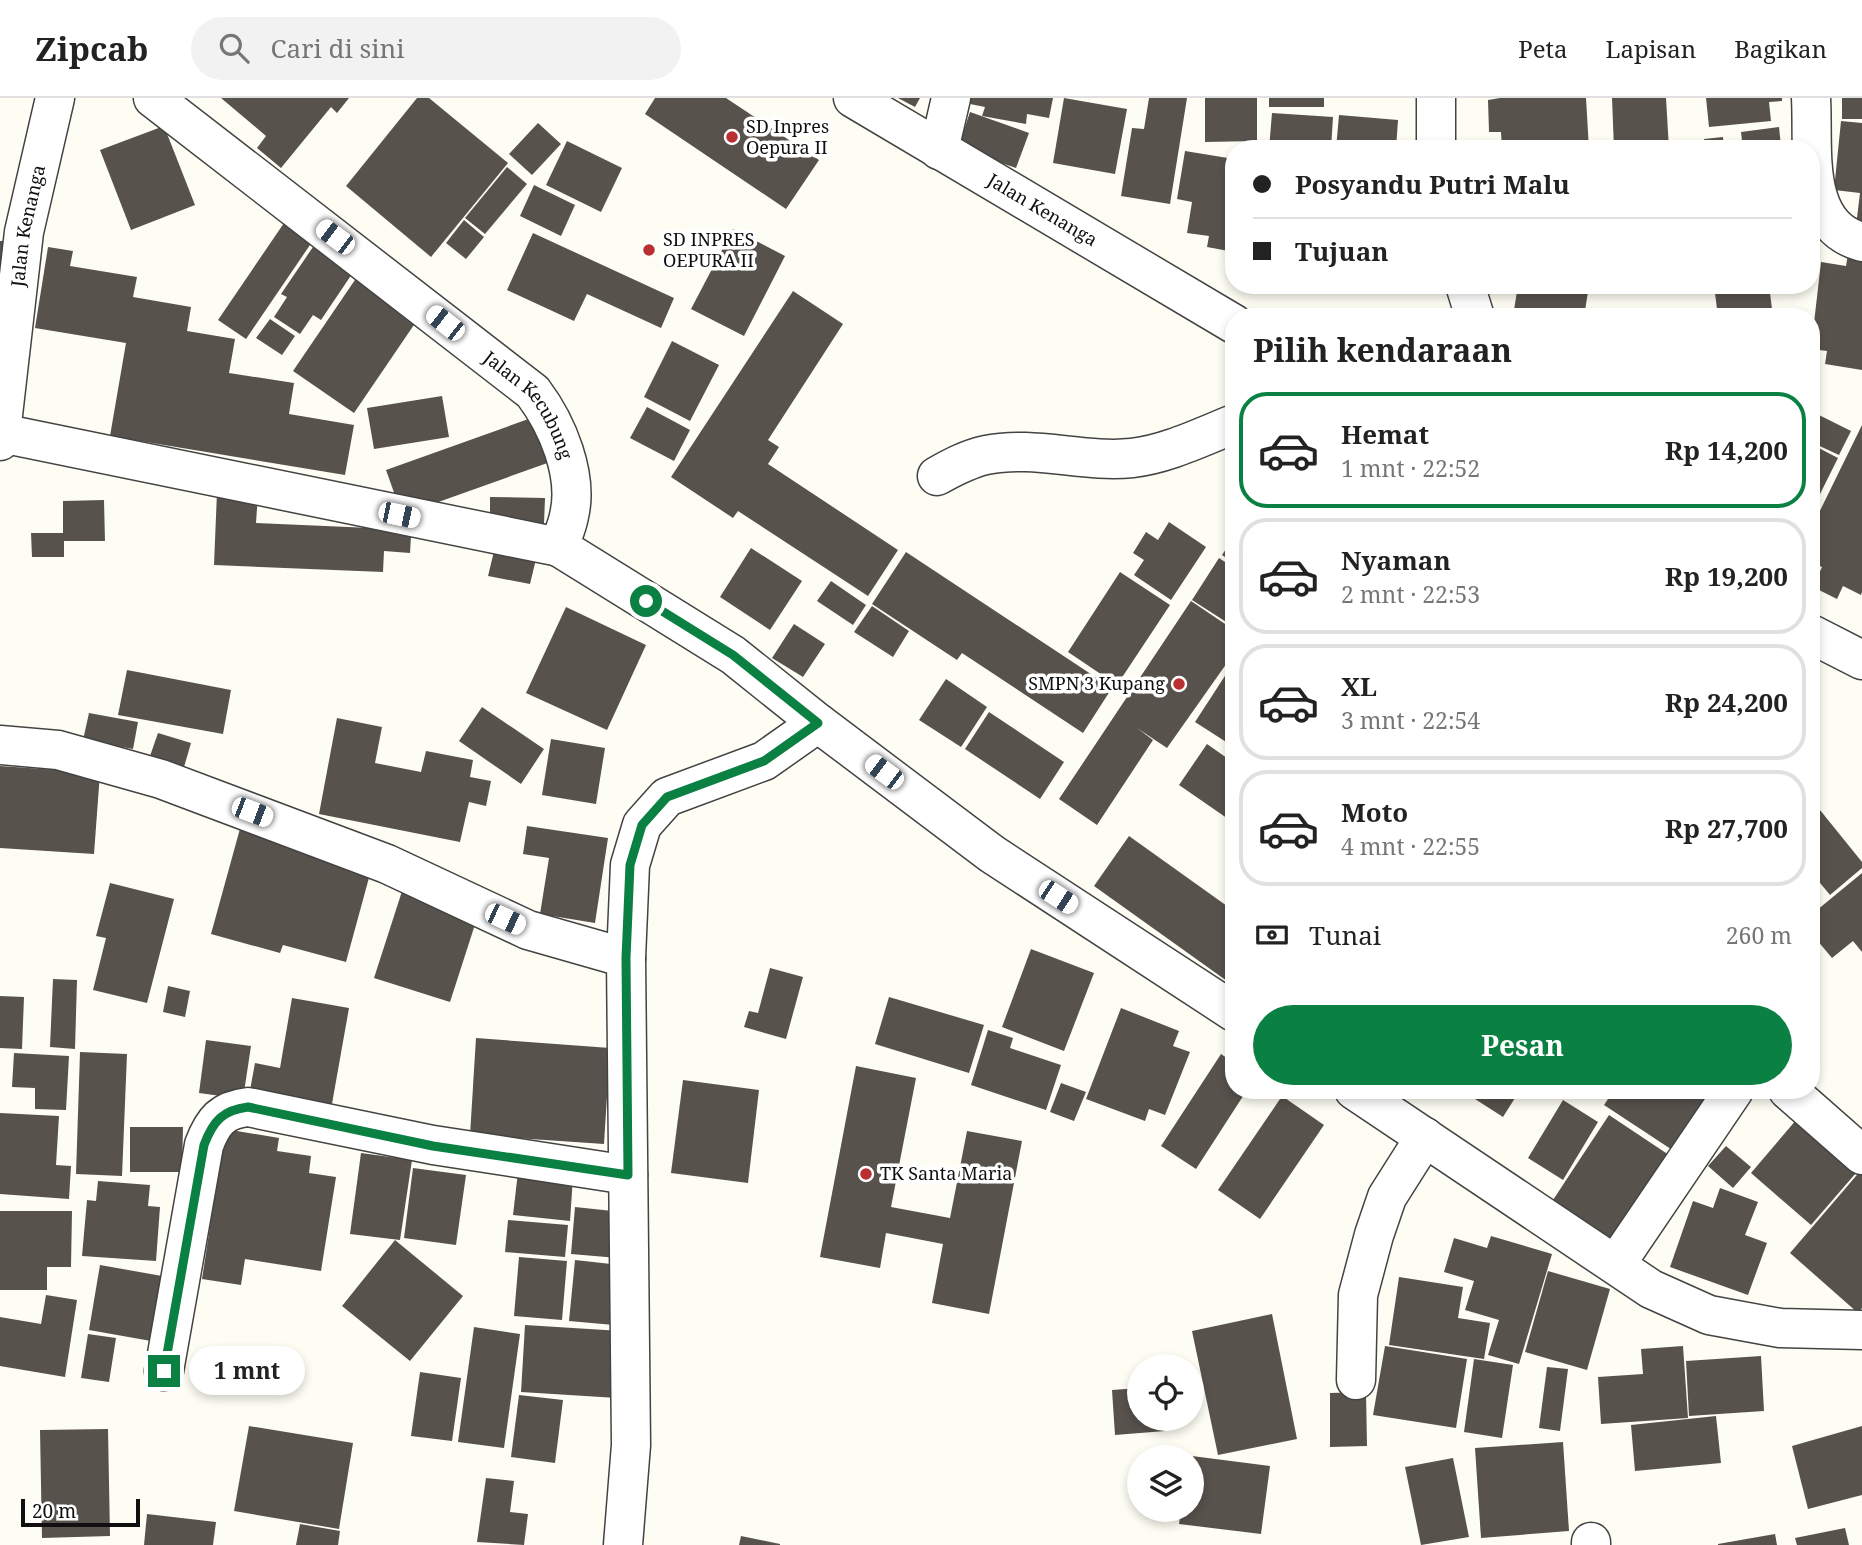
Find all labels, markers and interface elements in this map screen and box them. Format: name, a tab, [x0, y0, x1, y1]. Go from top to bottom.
search box	[191, 17, 681, 80]
text: Zipcab	[35, 26, 149, 71]
icon: search	[215, 29, 253, 67]
text: Cari di sini	[271, 30, 405, 66]
text: Peta	[1518, 32, 1567, 65]
text: Lapisan	[1605, 32, 1696, 65]
text: Bagikan	[1734, 32, 1827, 65]
place label: SD Inpres Oepura II	[746, 114, 829, 159]
marker: SD Inpres Oepura II	[724, 129, 740, 145]
street label: Jalan Kenanga	[5, 162, 50, 289]
text: Posyandu Putri Malu	[1295, 166, 1570, 202]
street label: Jalan Kenanga	[983, 167, 1102, 251]
car	[312, 216, 359, 258]
place label: SD INPRES OEPURA II	[663, 227, 755, 272]
text: Tujuan	[1295, 233, 1389, 269]
marker: SD INPRES OEPURA II	[641, 242, 657, 258]
car	[422, 302, 469, 344]
text: Pilih kendaraan	[1253, 328, 1512, 371]
street label: Jalan Kecubung	[478, 345, 579, 462]
text: Hemat	[1341, 416, 1429, 452]
icon: car	[1257, 419, 1320, 482]
text: Rp 14,200	[1665, 432, 1788, 468]
text: 1 mnt · 22:52	[1341, 452, 1480, 484]
car	[377, 500, 422, 530]
text: Nyaman	[1341, 542, 1451, 578]
icon: car	[1257, 545, 1320, 608]
text: Rp 19,200	[1665, 558, 1788, 594]
text: 2 mnt · 22:53	[1341, 578, 1480, 610]
route start	[630, 585, 662, 617]
text: XL	[1341, 668, 1377, 704]
place label: SMPN 3 Kupang	[1028, 671, 1165, 695]
icon: car	[1257, 671, 1320, 734]
marker: SMPN 3 Kupang	[1171, 676, 1187, 692]
text: Rp 24,200	[1665, 684, 1788, 720]
text: 3 mnt · 22:54	[1341, 704, 1480, 736]
car	[861, 751, 908, 793]
text: Moto	[1341, 794, 1408, 830]
car	[229, 795, 276, 829]
icon: car	[1257, 797, 1320, 860]
text: Rp 27,700	[1665, 810, 1788, 846]
text: 4 mnt · 22:55	[1341, 830, 1480, 862]
car	[1035, 877, 1082, 917]
car	[482, 901, 529, 937]
icon: cash	[1253, 916, 1291, 954]
text: Tunai	[1309, 917, 1381, 953]
text: 260 m	[1726, 919, 1792, 951]
button: Pesan	[1253, 1005, 1792, 1085]
place label: TK Santa Maria	[880, 1161, 1012, 1185]
marker: TK Santa Maria	[858, 1166, 874, 1182]
callout: 1 mnt	[188, 1346, 304, 1396]
text: 1 mnt	[214, 1354, 280, 1386]
map controls	[1127, 1354, 1204, 1522]
button: locate	[1127, 1354, 1204, 1431]
route end	[148, 1355, 180, 1387]
button: layers	[1127, 1445, 1204, 1522]
scale bar	[21, 1496, 140, 1528]
text: 20 m	[32, 1498, 76, 1524]

